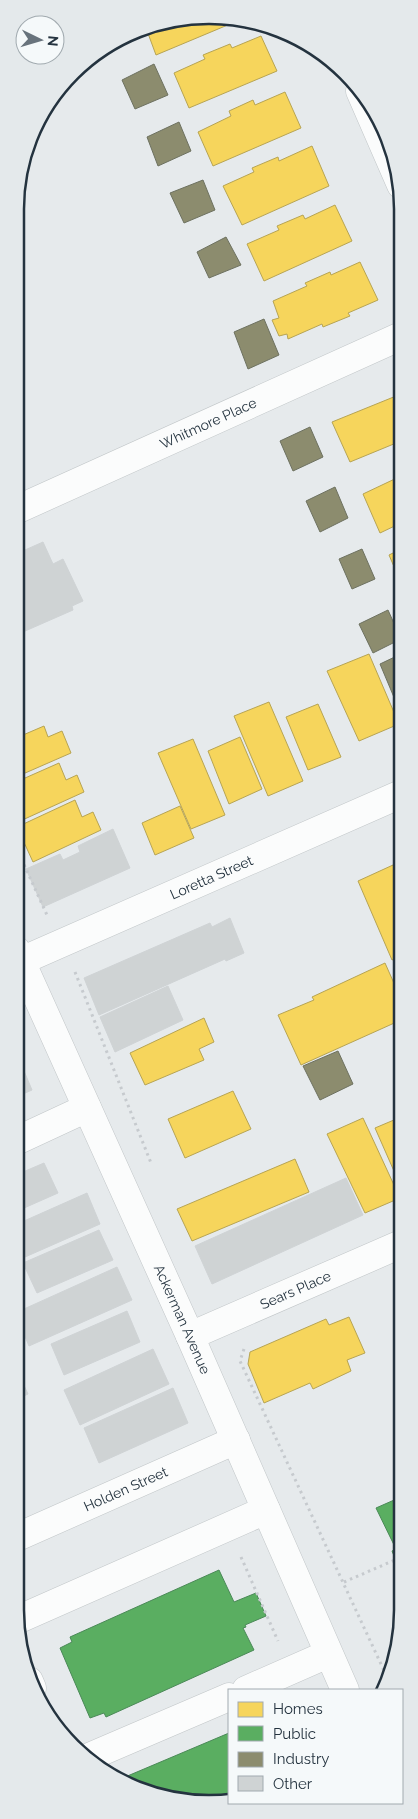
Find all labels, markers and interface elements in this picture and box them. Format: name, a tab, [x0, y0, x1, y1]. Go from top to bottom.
north arrow	[15, 15, 65, 65]
text: N	[45, 35, 61, 47]
street label: Whitmore Place	[157, 394, 259, 452]
street label: Loretta Street	[168, 852, 256, 902]
street label: Ackerman Avenue	[151, 1262, 214, 1376]
street label: Sears Place	[258, 1268, 333, 1312]
street label: Holden Street	[81, 1463, 170, 1514]
legend	[228, 1689, 403, 1804]
text: Homes	[273, 1700, 323, 1718]
text: Public	[273, 1725, 316, 1743]
text: Industry	[273, 1750, 329, 1768]
text: Other	[273, 1775, 313, 1793]

